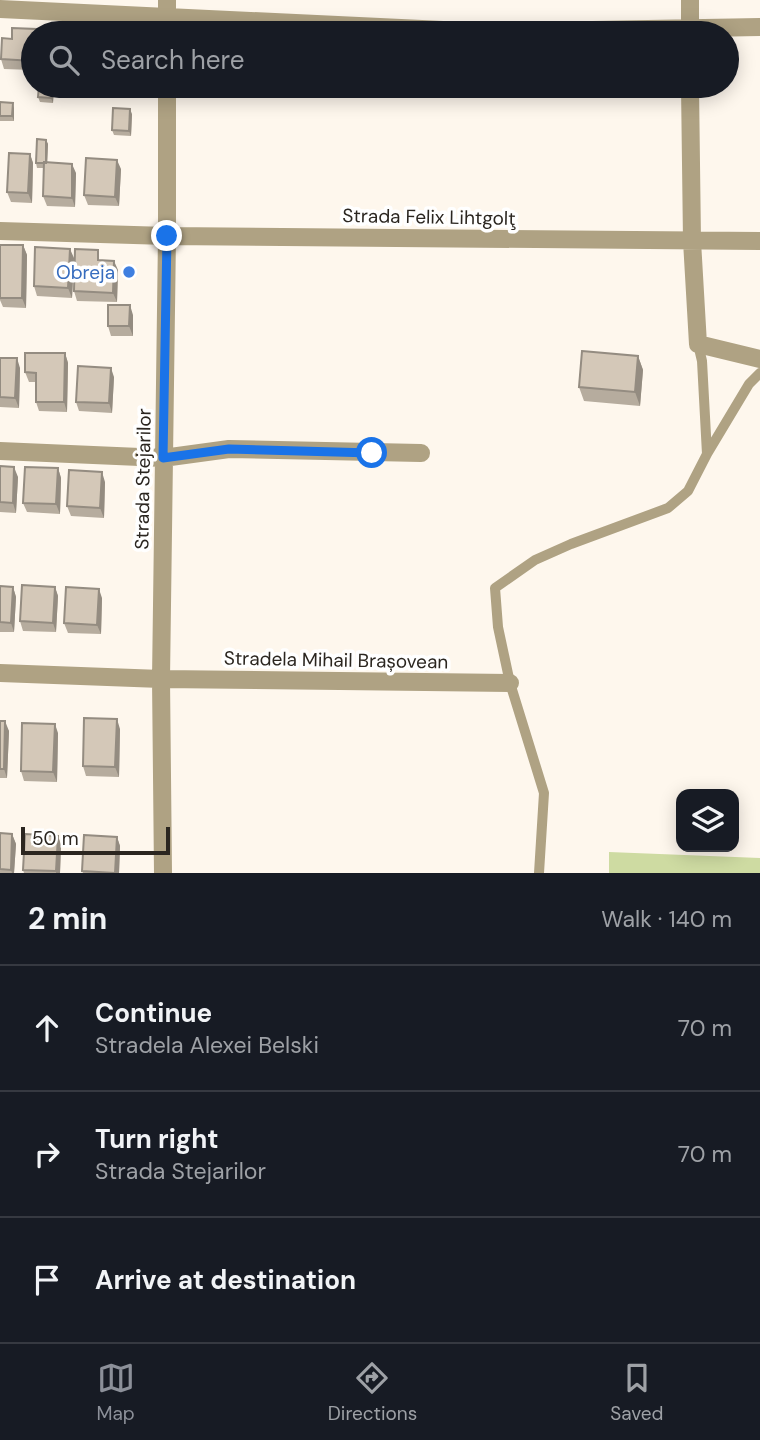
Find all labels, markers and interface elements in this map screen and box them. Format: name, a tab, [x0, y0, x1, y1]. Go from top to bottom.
search box	[21, 21, 739, 98]
icon: search	[45, 41, 83, 79]
text: Search here	[101, 43, 244, 77]
street label: Strada Felix Lihtgolţ	[342, 203, 516, 231]
route end	[151, 220, 182, 251]
place label: Obreja	[56, 260, 115, 285]
marker: Obreja	[121, 264, 137, 280]
street label: Strada Stejarilor	[129, 408, 157, 550]
route start	[356, 437, 387, 468]
street label: Stradela Mihail Brașovean	[224, 646, 448, 674]
map controls	[676, 789, 739, 852]
button: layers	[676, 789, 739, 852]
scale bar	[21, 824, 170, 856]
text: 50 m	[32, 826, 79, 851]
text: 2 min	[28, 899, 107, 938]
text: Walk · 140 m	[601, 904, 732, 934]
text: Continue	[95, 996, 212, 1030]
icon: ahead	[28, 1009, 66, 1047]
text: 70 m	[678, 1013, 732, 1043]
text: Stradela Alexei Belski	[95, 1030, 319, 1060]
text: Turn right	[95, 1122, 219, 1156]
icon: right	[28, 1135, 66, 1173]
text: 70 m	[678, 1139, 732, 1169]
text: Strada Stejarilor	[95, 1156, 266, 1186]
icon: arrive	[28, 1261, 66, 1299]
text: Arrive at destination	[95, 1263, 356, 1297]
tab: Map	[97, 1359, 135, 1426]
tab: Directions	[328, 1359, 417, 1426]
tab: Saved	[610, 1359, 663, 1426]

